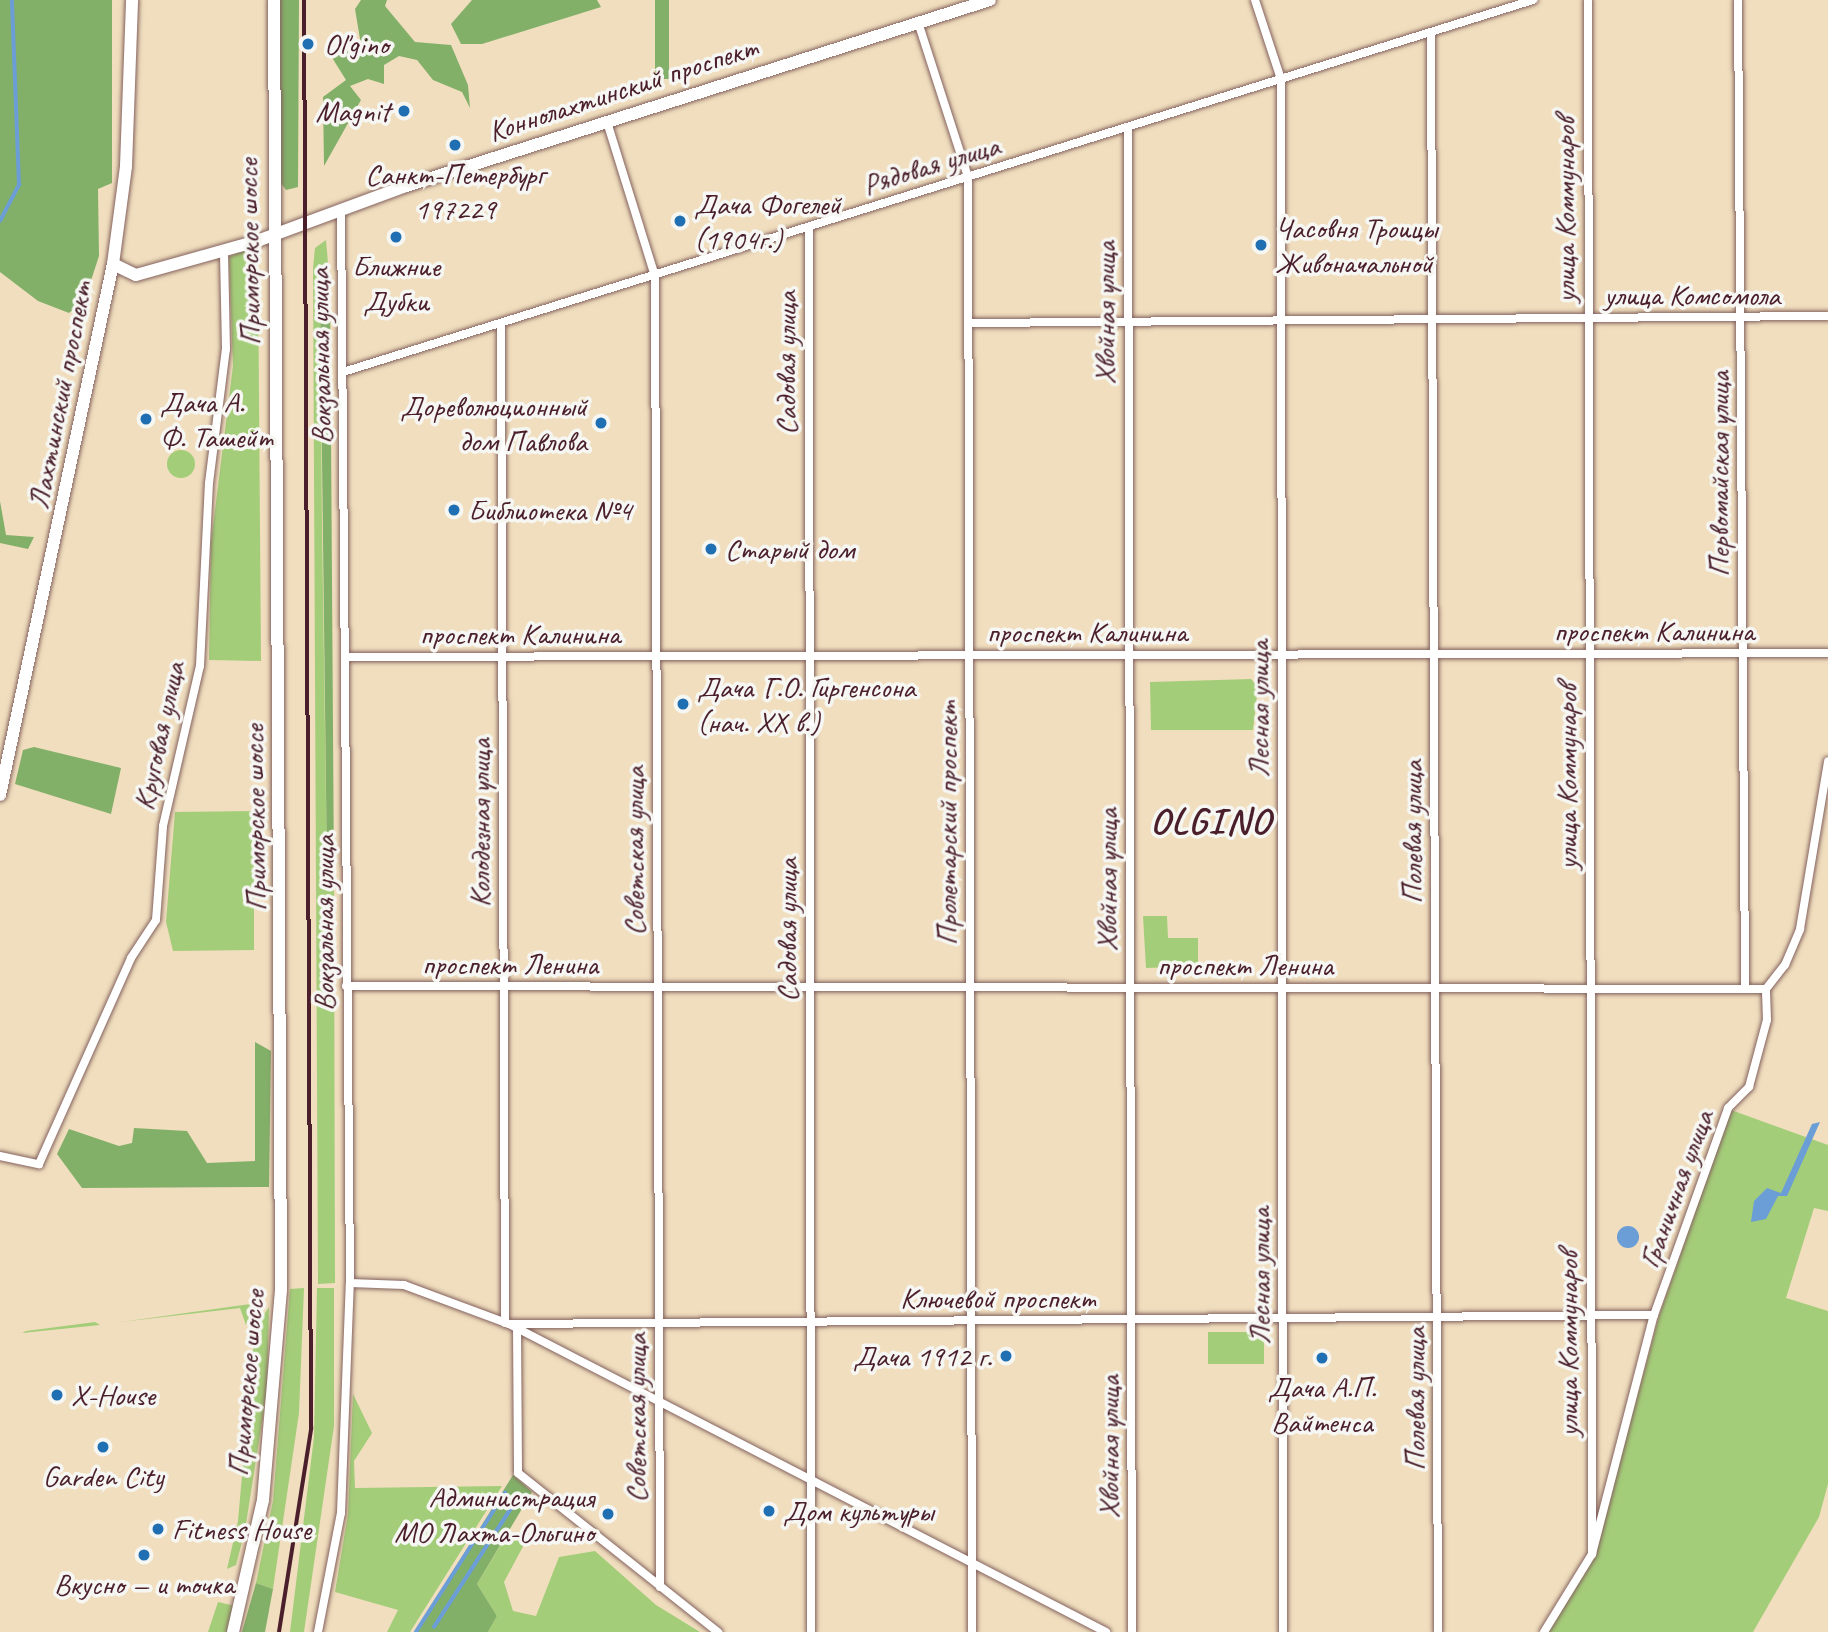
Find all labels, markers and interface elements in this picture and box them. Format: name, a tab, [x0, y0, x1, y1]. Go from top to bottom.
place label: Ol'gino	[324, 26, 389, 62]
street label: Коннолахтинский проспект	[484, 28, 762, 150]
marker: Ol'gino	[298, 34, 318, 54]
place label: Magnit	[316, 93, 390, 129]
marker: Magnit	[396, 103, 412, 119]
street label: улица Коммунаров	[1547, 116, 1583, 304]
street label: Рядовая улица	[858, 127, 1004, 203]
marker: Санкт-Петербург 197229	[447, 137, 463, 153]
place label: Санкт-Петербург 197229	[365, 156, 545, 226]
street label: Приморское шоссе	[229, 157, 269, 347]
place label: Дача Фогелей (1904г.)	[694, 186, 837, 256]
place label: Часовня Троицы Живоначальной	[1275, 210, 1437, 280]
marker: Дача Фогелей (1904г.)	[672, 213, 688, 229]
marker: Ближние Дубки	[388, 229, 404, 245]
marker: Часовня Троицы Живоначальной	[1253, 237, 1269, 253]
street label: Хвойная улица	[1087, 240, 1123, 386]
place label: Ближние Дубки	[352, 248, 440, 318]
street label: Вокзальная улица	[300, 267, 340, 445]
street label: улица Комсомола	[1604, 277, 1780, 313]
street label: Лахтинский проспект	[20, 278, 100, 512]
street label: Садовая улица	[768, 290, 804, 436]
street label: Первомайская улица	[1701, 370, 1737, 578]
place label: Дача А. Ф. Ташейт	[160, 384, 272, 454]
place label: Дореволюционный дом Павлова	[400, 388, 587, 458]
marker: Дача А. Ф. Ташейт	[138, 411, 154, 427]
marker: Дореволюционный дом Павлова	[593, 415, 609, 431]
place label: Библиотека №4	[468, 492, 632, 528]
marker: Библиотека №4	[446, 502, 462, 518]
place label: Старый дом	[725, 531, 854, 567]
marker: Старый дом	[703, 541, 719, 557]
street label: проспект Калинина	[1553, 613, 1755, 649]
street label: проспект Калинина	[986, 614, 1188, 650]
street label: проспект Калинина	[419, 616, 621, 652]
street label: Лесная улица	[1241, 640, 1277, 778]
street label: Круговая улица	[126, 658, 192, 814]
place label: Дача Г.О. Гиргенсона (нач. XX в.)	[697, 669, 914, 740]
street label: улица Коммунаров	[1549, 683, 1585, 871]
marker: Дача Г.О. Гиргенсона (нач. XX в.)	[675, 696, 691, 712]
street label: Пролетарский проспект	[929, 701, 965, 945]
street label: Приморское шоссе	[235, 723, 275, 913]
street label: Колодезная улица	[462, 737, 498, 909]
street label: Полевая улица	[1394, 759, 1430, 905]
street label: Советская улица	[616, 765, 652, 937]
district label: OLGINO	[1152, 799, 1270, 843]
street label: Хвойная улица	[1089, 807, 1125, 953]
street label: Вокзальная улица	[306, 834, 342, 1012]
street label: Садовая улица	[769, 857, 805, 1003]
street label: проспект Ленина	[421, 946, 599, 982]
street label: проспект Ленина	[1156, 947, 1334, 983]
street label: Граничная улица	[1630, 1104, 1722, 1274]
street label: Лесная улица	[1242, 1207, 1278, 1345]
street label: улица Коммунаров	[1550, 1250, 1586, 1438]
street label: Ключевой проспект	[900, 1280, 1096, 1316]
street label: Приморское шоссе	[220, 1288, 272, 1478]
street label: Полевая улица	[1397, 1326, 1433, 1472]
street label: Советская улица	[618, 1332, 654, 1504]
place label: Дача 1912 г.	[853, 1338, 992, 1374]
marker: Дача 1912 г.	[998, 1348, 1014, 1364]
marker: Дача А.П. Вайтенса	[1314, 1350, 1330, 1366]
place label: Дача А.П. Вайтенса	[1268, 1369, 1376, 1440]
street label: Хвойная улица	[1091, 1374, 1127, 1520]
place label: X-House	[71, 1377, 155, 1413]
marker: X-House	[49, 1387, 65, 1403]
marker: Garden City	[95, 1439, 111, 1455]
place label: Garden City	[43, 1458, 163, 1494]
place label: Администрация МО Лахта-Ольгино	[393, 1479, 594, 1550]
place label: Дом культуры	[783, 1493, 929, 1529]
marker: Дом культуры	[761, 1503, 777, 1519]
marker: Администрация МО Лахта-Ольгино	[600, 1506, 616, 1522]
place label: Fitness House	[172, 1511, 311, 1547]
marker: Fitness House	[150, 1521, 166, 1537]
marker: Вкусно — и точка	[136, 1547, 152, 1563]
place label: Вкусно — и точка	[54, 1566, 234, 1602]

